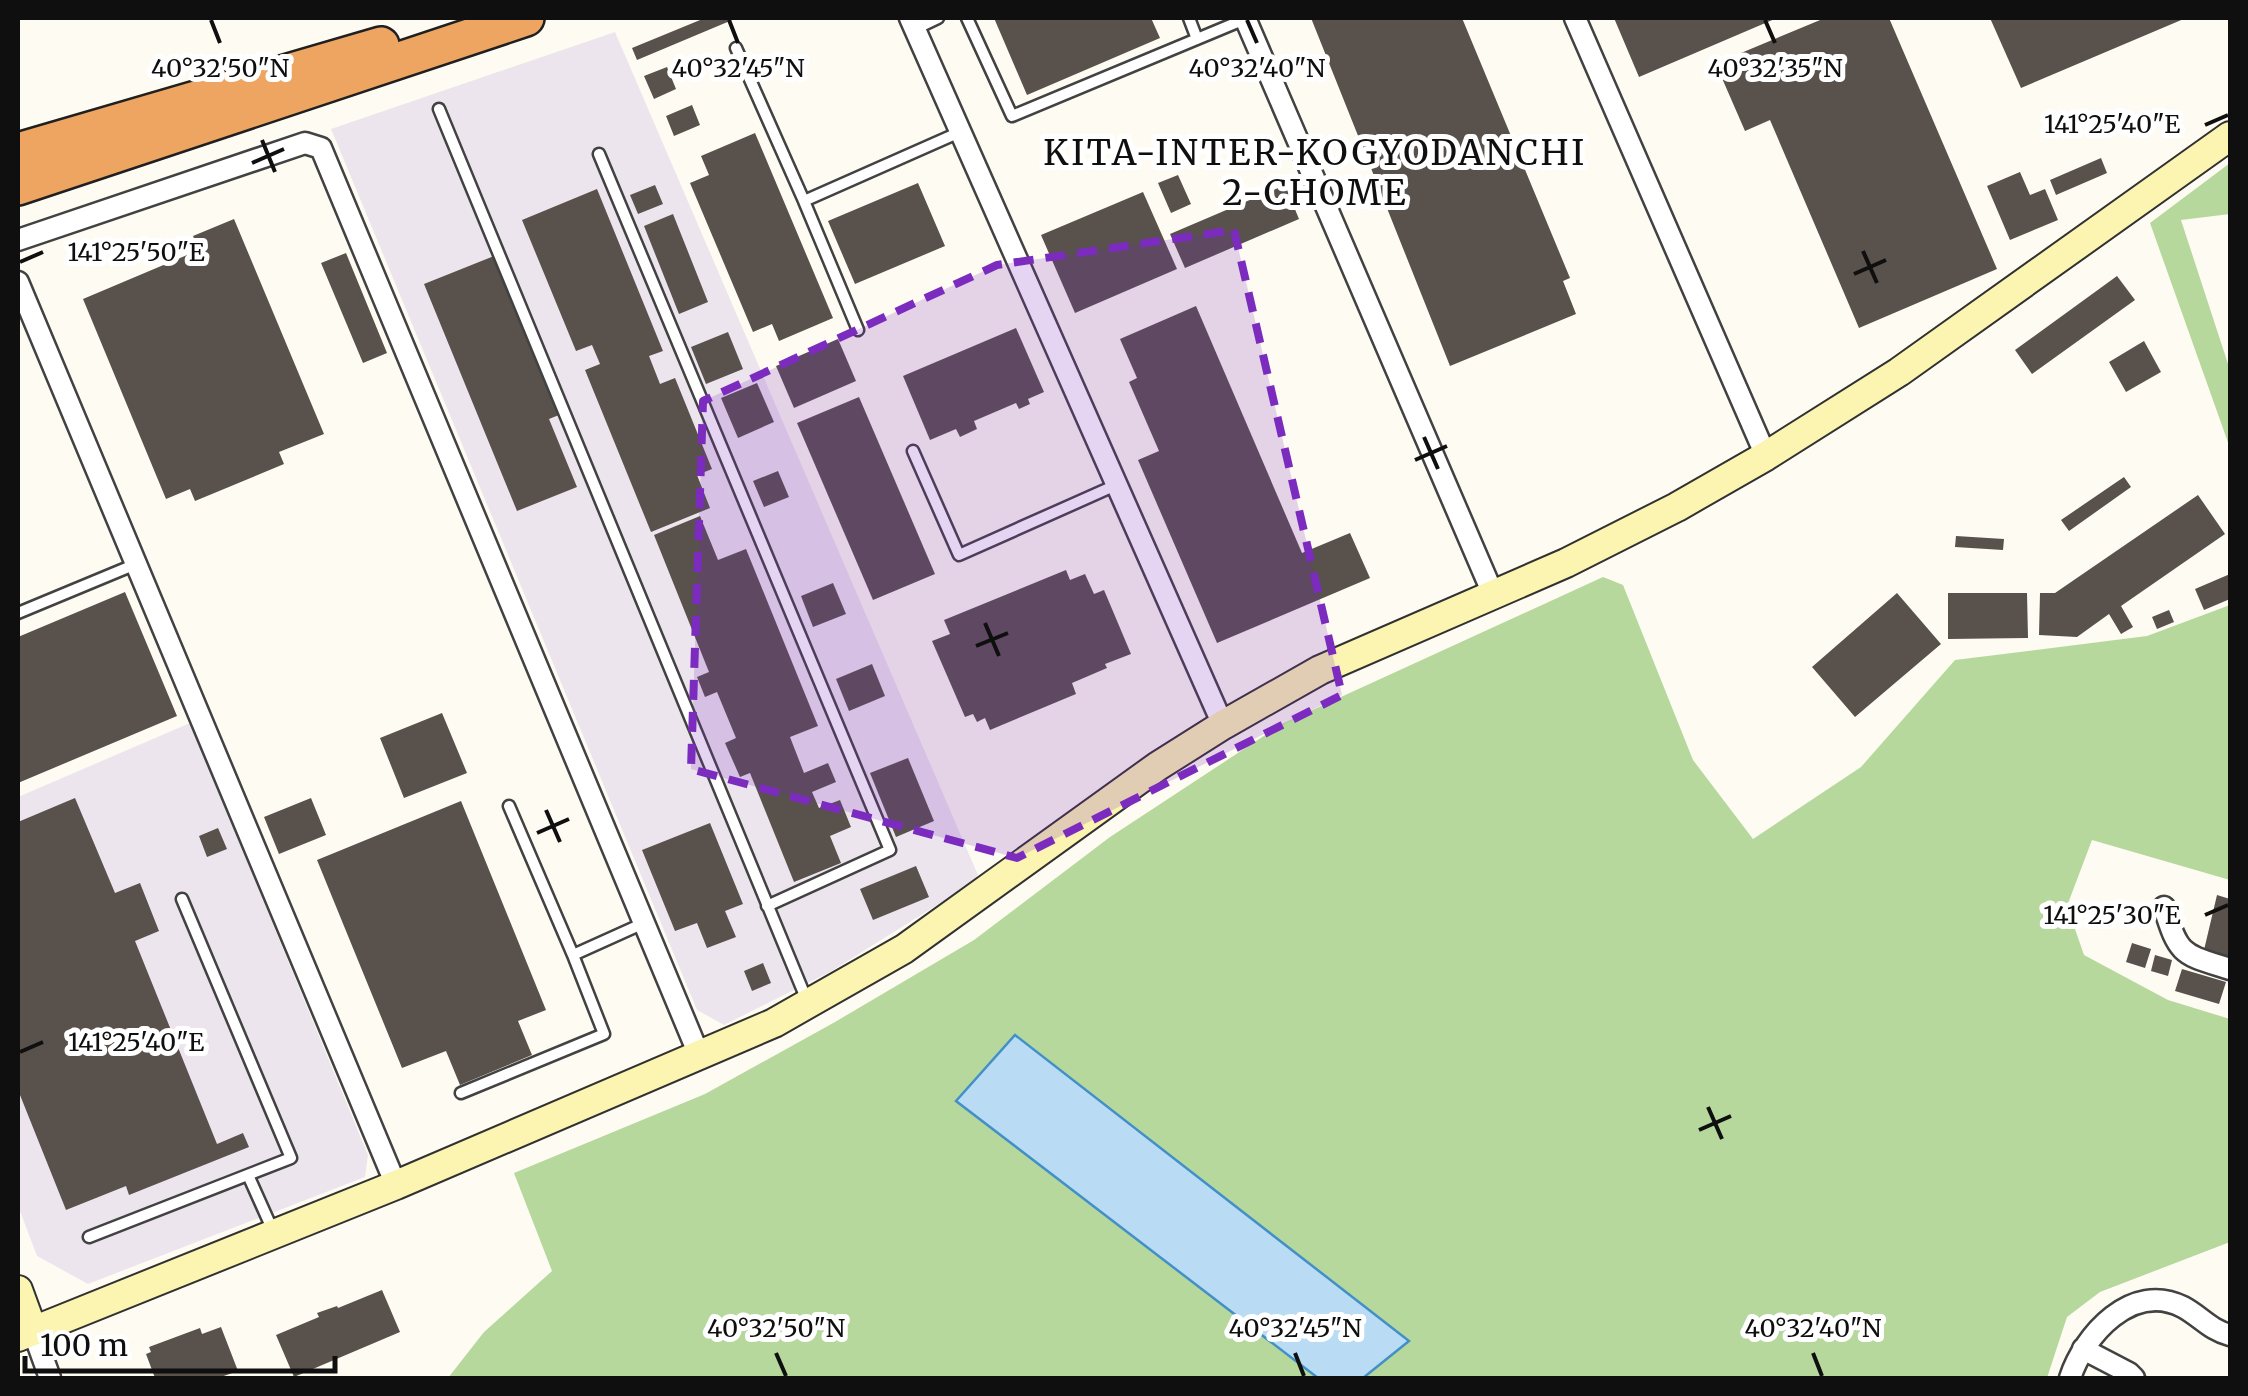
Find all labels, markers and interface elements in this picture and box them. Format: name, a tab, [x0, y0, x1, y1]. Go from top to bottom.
text: 40°32'50"N	[151, 52, 289, 84]
text: 40°32'45"N	[671, 52, 805, 84]
text: 40°32'40"N	[1189, 52, 1325, 84]
text: 40°32'35"N	[1707, 52, 1843, 84]
text: 141°25'40"E	[2044, 108, 2180, 140]
district label: KITA-INTER-KOGYODANCHI 2-CHOME	[1043, 131, 1587, 215]
text: 141°25'50"E	[67, 236, 205, 268]
text: 141°25'30"E	[2043, 899, 2181, 931]
text: 141°25'40"E	[68, 1026, 204, 1058]
scale bar	[25, 1311, 335, 1373]
text: 40°32'50"N	[707, 1312, 845, 1344]
text: 40°32'45"N	[1228, 1312, 1362, 1344]
text: 40°32'40"N	[1745, 1312, 1881, 1344]
text: 100 m	[40, 1326, 128, 1364]

